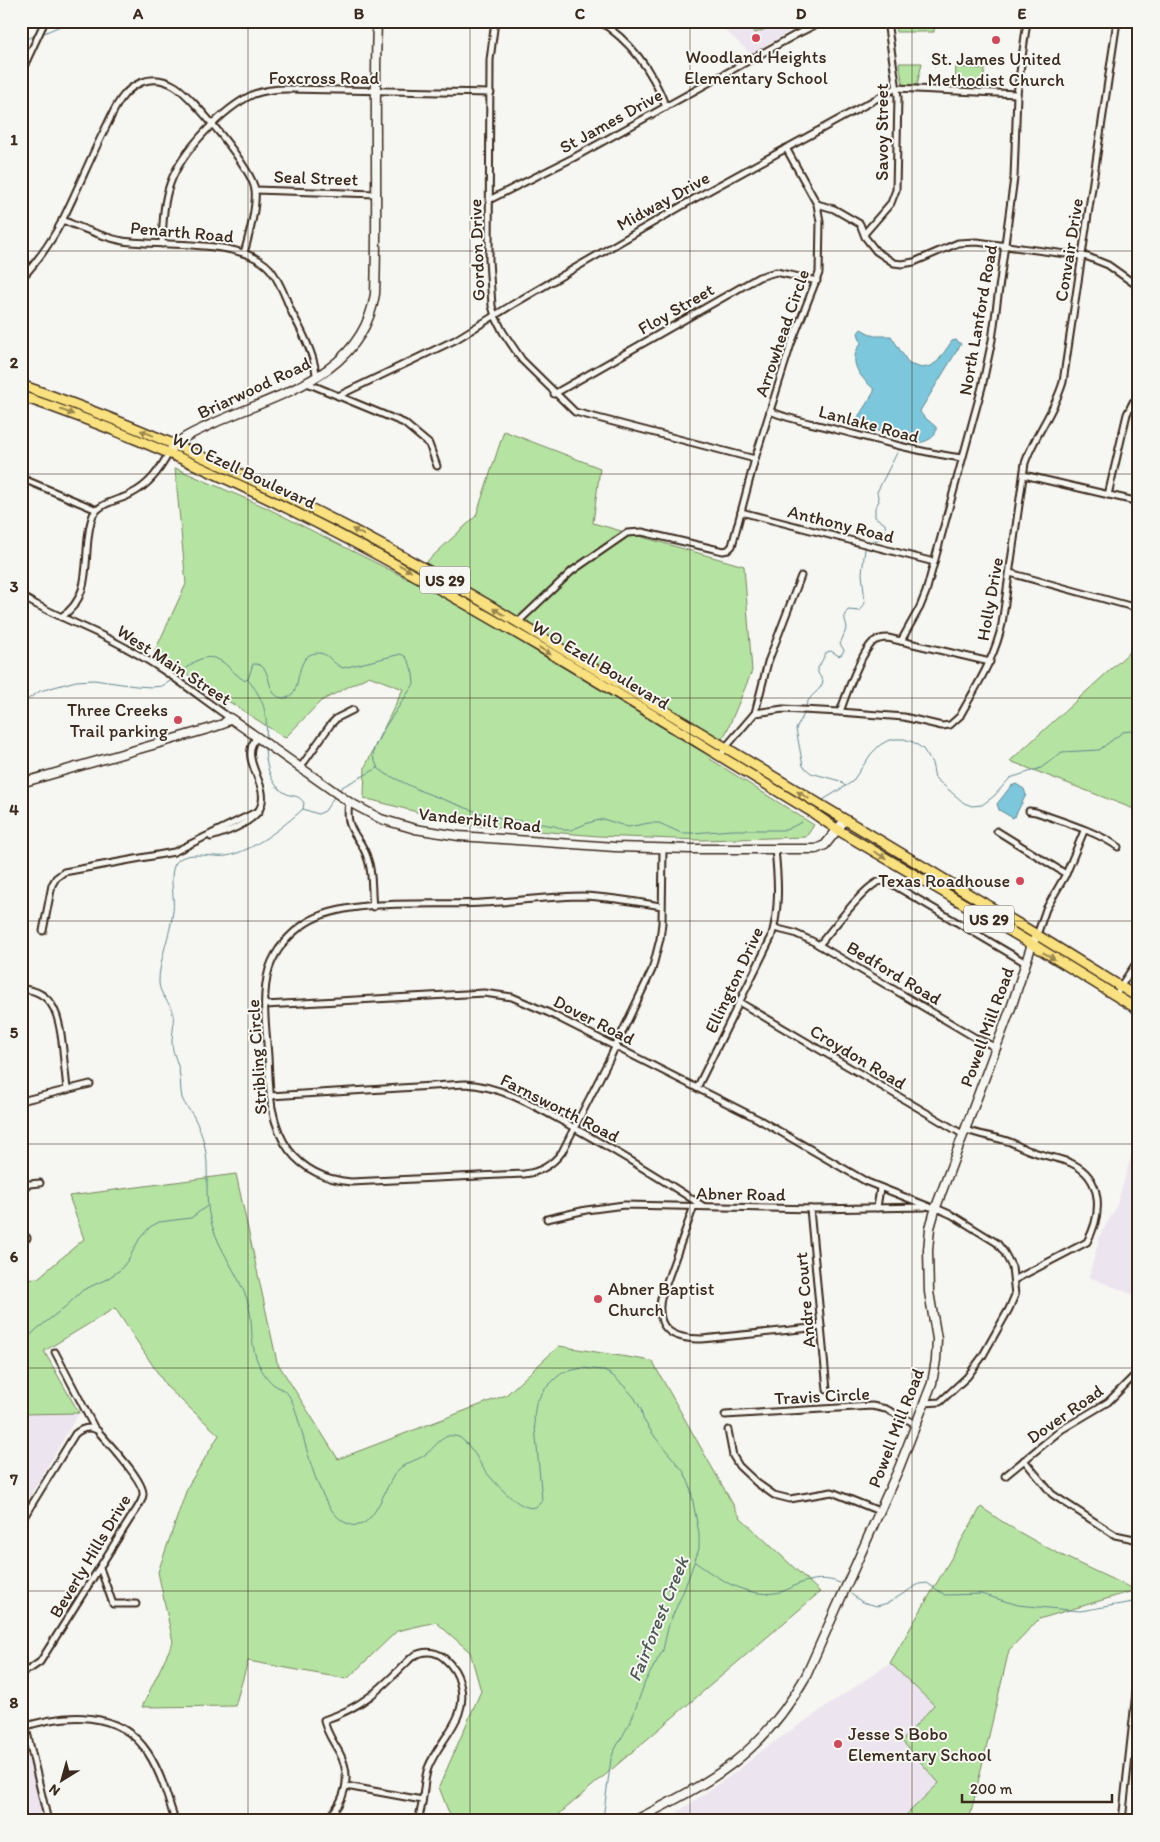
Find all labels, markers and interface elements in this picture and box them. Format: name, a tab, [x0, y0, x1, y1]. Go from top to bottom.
text: A	[132, 4, 144, 23]
text: B	[354, 4, 365, 23]
text: C	[575, 4, 586, 23]
text: D	[796, 4, 807, 23]
text: E	[1018, 4, 1027, 23]
marker: Woodland Heights Elementary School	[750, 32, 762, 44]
marker: St. James United Methodist Church	[990, 34, 1002, 46]
place label: Woodland Heights Elementary School	[684, 46, 828, 89]
place label: St. James United Methodist Church	[927, 48, 1065, 91]
street label: Foxcross Road	[269, 67, 379, 89]
street label: Savoy Street	[871, 83, 893, 181]
street label: St James Drive	[556, 84, 666, 158]
text: 1	[10, 130, 18, 149]
street label: Seal Street	[273, 166, 359, 190]
street label: Midway Drive	[613, 166, 713, 236]
street label: Convair Drive	[1050, 197, 1088, 303]
street label: Gordon Drive	[464, 198, 490, 302]
street label: Penarth Road	[129, 217, 235, 248]
street label: North Lanford Road	[954, 243, 1002, 397]
street label: Arrowhead Circle	[750, 266, 814, 400]
street label: Floy Street	[634, 278, 718, 340]
street label: Briarwood Road	[194, 352, 315, 424]
text: 2	[10, 353, 19, 372]
street label: Lanlake Road	[816, 400, 922, 448]
one-way arrow	[60, 409, 74, 417]
street label: W O Ezell Boulevard	[168, 428, 320, 514]
one-way arrow	[140, 429, 154, 437]
street label: Anthony Road	[785, 500, 897, 548]
one-way arrow	[351, 528, 365, 536]
street label: Holly Drive	[972, 555, 1008, 643]
one-way arrow	[398, 564, 412, 573]
road number: US 29	[420, 566, 470, 594]
text: 3	[10, 577, 19, 596]
one-way arrow	[493, 607, 506, 616]
street label: W O Ezell Boulevard	[528, 615, 674, 715]
street label: West Main Street	[113, 620, 236, 710]
one-way arrow	[538, 646, 551, 655]
place label: Three Creeks Trail parking	[67, 699, 169, 742]
marker: Three Creeks Trail parking	[172, 714, 184, 726]
one-way arrow	[797, 791, 810, 800]
text: 4	[9, 800, 19, 819]
street label: Vanderbilt Road	[418, 803, 543, 837]
one-way arrow	[873, 850, 886, 859]
place label: Texas Roadhouse	[878, 870, 1010, 892]
marker: Texas Roadhouse	[1014, 875, 1026, 887]
road number: US 29	[964, 906, 1014, 932]
street label: Ellington Drive	[700, 923, 768, 1037]
street label: Bedford Road	[843, 936, 946, 1010]
one-way arrow	[1043, 951, 1056, 960]
street label: Powell Mill Road	[955, 964, 1019, 1090]
street label: Dover Road	[550, 990, 639, 1050]
street label: Stribling Circle	[242, 999, 272, 1115]
street label: Croydon Road	[806, 1020, 910, 1095]
text: 5	[10, 1023, 19, 1042]
street label: Farnsworth Road	[497, 1069, 623, 1148]
street label: Abner Road	[696, 1182, 786, 1206]
text: 6	[10, 1247, 19, 1266]
street label: Andre Court	[790, 1251, 820, 1349]
place label: Abner Baptist Church	[608, 1278, 715, 1321]
marker: Abner Baptist Church	[592, 1293, 604, 1305]
street label: Powell Mill Road	[863, 1365, 929, 1491]
street label: Dover Road	[1023, 1380, 1108, 1448]
street label: Travis Circle	[774, 1383, 870, 1409]
text: 7	[9, 1470, 18, 1489]
street label: Beverly Hills Drive	[44, 1490, 136, 1622]
water label: Fairforest Creek	[623, 1552, 694, 1685]
text: 8	[10, 1693, 19, 1712]
place label: Jesse S Bobo Elementary School	[848, 1723, 992, 1766]
marker: Jesse S Bobo Elementary School	[832, 1738, 844, 1750]
north arrow	[38, 1754, 88, 1804]
scale bar	[962, 1772, 1112, 1804]
text: N	[46, 1780, 63, 1800]
text: 200 m	[970, 1780, 1013, 1798]

